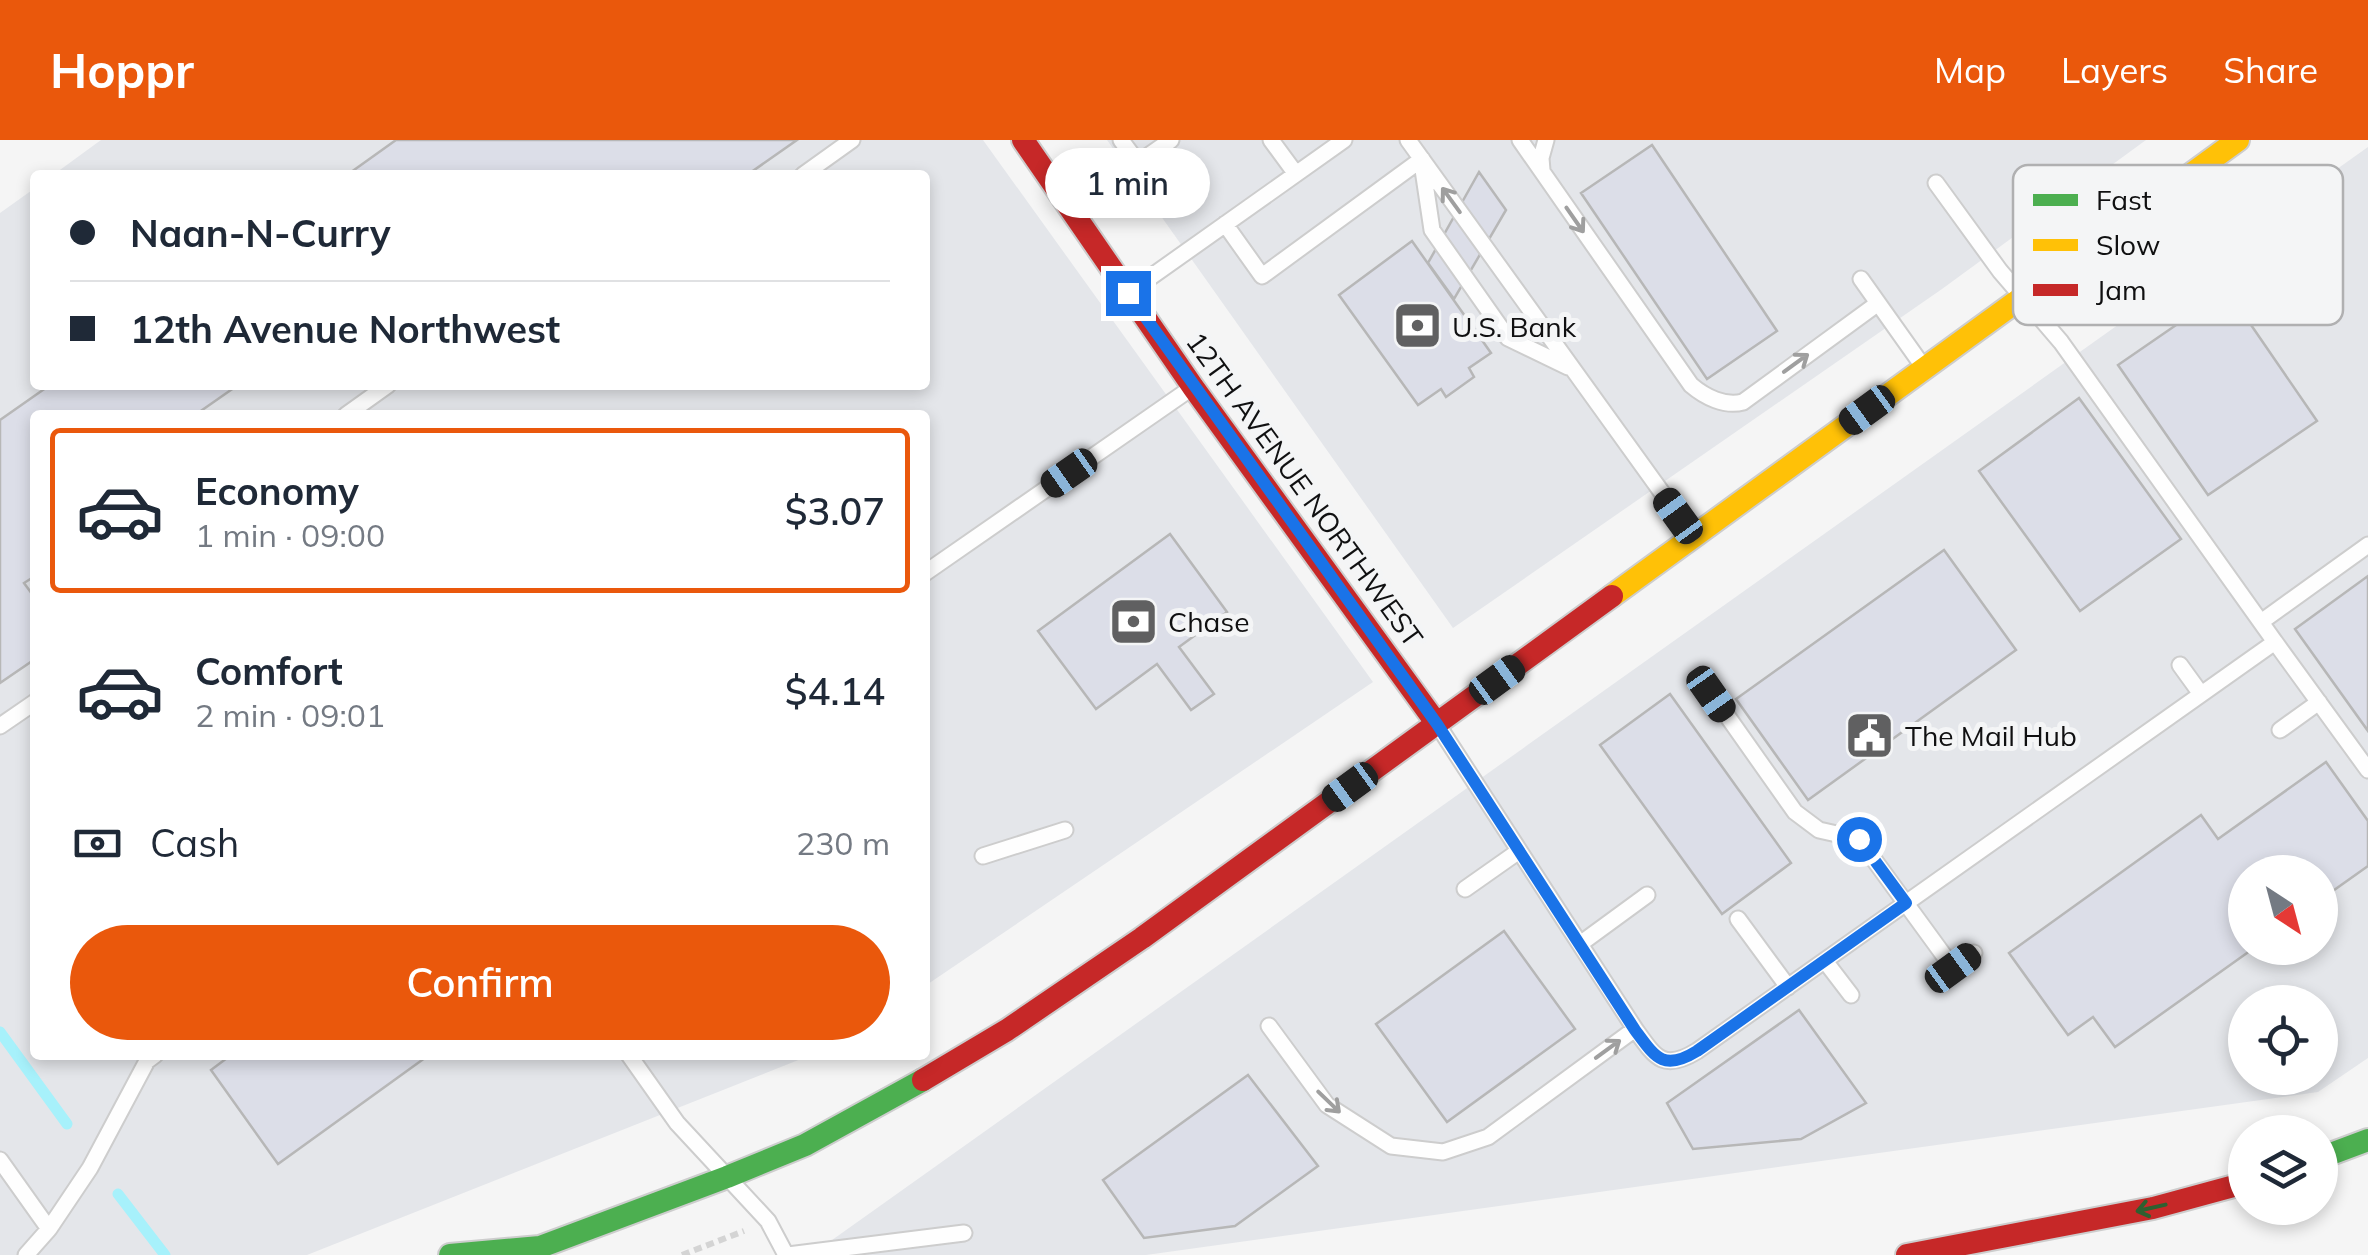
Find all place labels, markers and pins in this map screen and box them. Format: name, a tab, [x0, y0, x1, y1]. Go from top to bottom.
bank icon: U.S. Bank	[1391, 300, 1443, 352]
place label: U.S. Bank	[1452, 309, 1577, 344]
bank icon: Chase	[1107, 595, 1159, 647]
place label: Chase	[1168, 604, 1249, 639]
public building icon: The Mail Hub	[1844, 709, 1896, 761]
place label: The Mail Hub	[1905, 718, 2077, 753]

